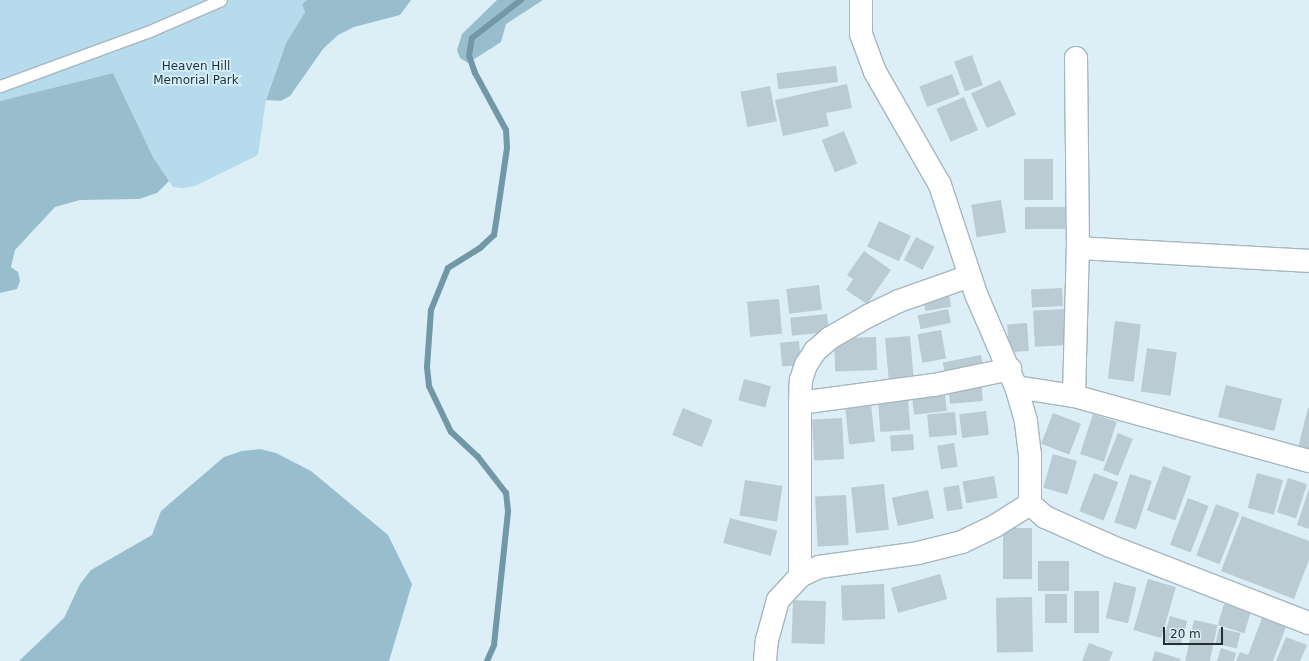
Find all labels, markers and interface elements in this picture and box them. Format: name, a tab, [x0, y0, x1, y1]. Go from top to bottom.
park label: Heaven Hill Memorial Park	[153, 60, 239, 88]
scale bar	[1165, 619, 1225, 645]
text: 20 m	[1170, 627, 1201, 641]

